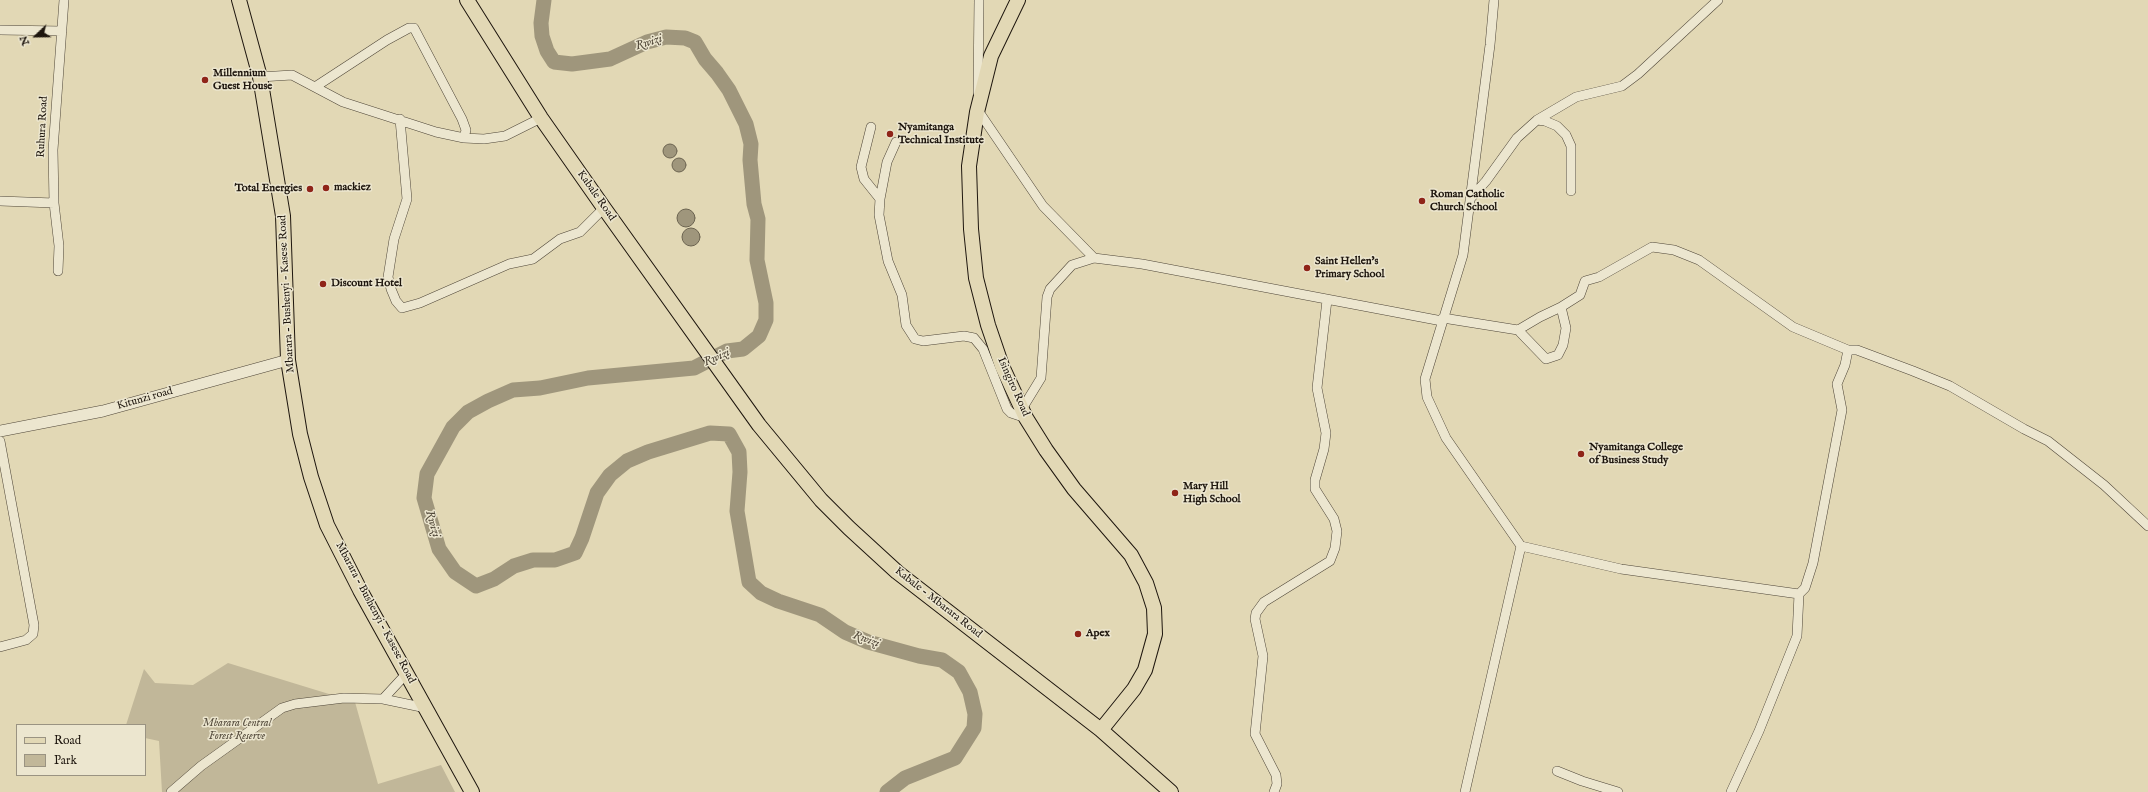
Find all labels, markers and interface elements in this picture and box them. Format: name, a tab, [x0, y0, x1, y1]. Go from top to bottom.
north arrow	[16, 16, 56, 56]
water label: Rwizi	[634, 32, 664, 54]
text: N	[17, 33, 33, 48]
place label: Millennium Guest House	[213, 67, 272, 93]
marker: Millennium Guest House	[200, 75, 210, 85]
street label: Ruhura Road	[35, 96, 51, 158]
place label: Nyamitanga Technical Institute	[898, 121, 984, 147]
marker: Nyamitanga Technical Institute	[885, 129, 895, 139]
street label: Kabale Road	[574, 168, 618, 224]
place label: mackiez	[334, 181, 371, 195]
place label: Total Energies	[235, 182, 302, 196]
marker: mackiez	[321, 183, 331, 193]
marker: Total Energies	[305, 184, 315, 194]
place label: Roman Catholic Church School	[1430, 188, 1504, 214]
marker: Roman Catholic Church School	[1417, 196, 1427, 206]
street label: Mbarara - Bushenyi - Kasese Road	[276, 215, 298, 373]
place label: Saint Hellen's Primary School	[1315, 255, 1384, 281]
marker: Saint Hellen's Primary School	[1302, 263, 1312, 273]
place label: Discount Hotel	[331, 277, 402, 291]
marker: Discount Hotel	[318, 279, 328, 289]
water label: Rwizi	[702, 346, 732, 370]
street label: Isingiro Road	[994, 355, 1032, 419]
street label: Kitunzi road	[116, 385, 174, 413]
place label: Nyamitanga College of Business Study	[1589, 441, 1683, 467]
marker: Nyamitanga College of Business Study	[1576, 449, 1586, 459]
place label: Mary Hill High School	[1183, 480, 1241, 506]
marker: Mary Hill High School	[1170, 488, 1180, 498]
water label: Rwizi	[421, 509, 443, 539]
street label: Mbarara - Bushenyi - Kasese Road	[332, 540, 418, 686]
street label: Kabale - Mbarara Road	[892, 565, 984, 641]
place label: Apex	[1086, 627, 1110, 641]
water label: Rwizi	[851, 629, 881, 651]
marker: Apex	[1073, 629, 1083, 639]
park label: Mbarara Central Forest Reserve	[203, 717, 271, 743]
legend	[16, 724, 146, 776]
text: Road	[54, 733, 81, 748]
text: Park	[54, 753, 77, 768]

